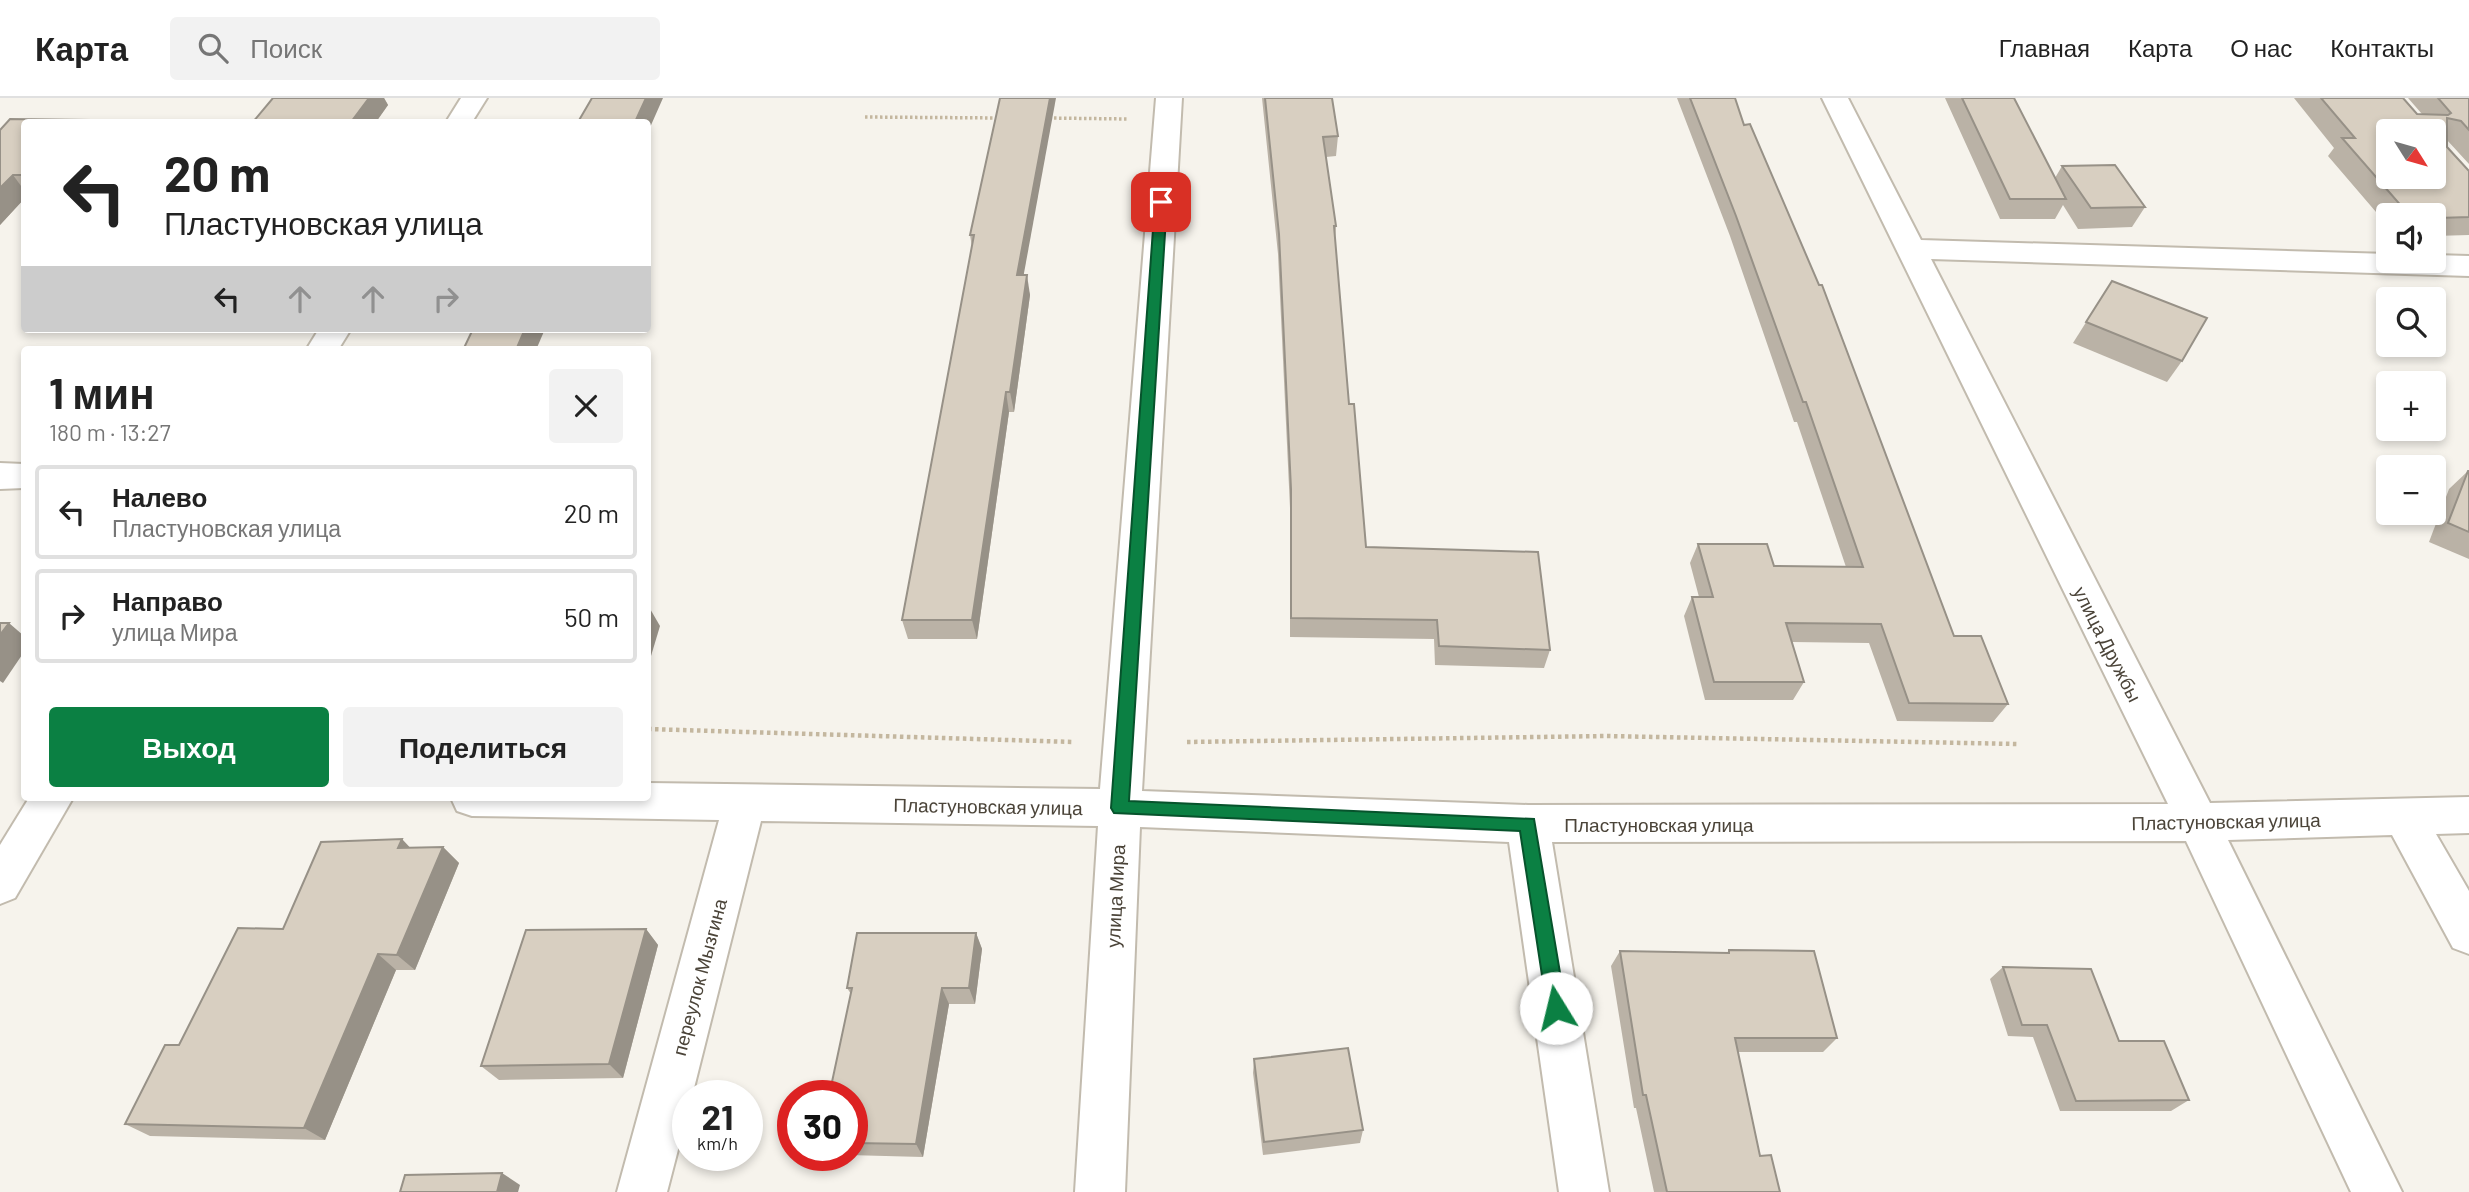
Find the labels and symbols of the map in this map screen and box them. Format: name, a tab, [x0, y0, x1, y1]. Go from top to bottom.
north arrow	[2376, 119, 2446, 189]
pin	[1131, 172, 1191, 232]
street label: улица Дружбы	[2069, 582, 2147, 706]
street label: Пластуновская улица	[893, 793, 1083, 819]
street label: Пластуновская улица	[2131, 808, 2321, 834]
street label: Пластуновская улица	[1564, 813, 1754, 836]
street label: улица Мира	[1101, 843, 1129, 948]
street label: переулок Мызгина	[667, 896, 731, 1058]
position arrow	[1519, 971, 1593, 1045]
speed limit sign: 30	[777, 1080, 868, 1171]

